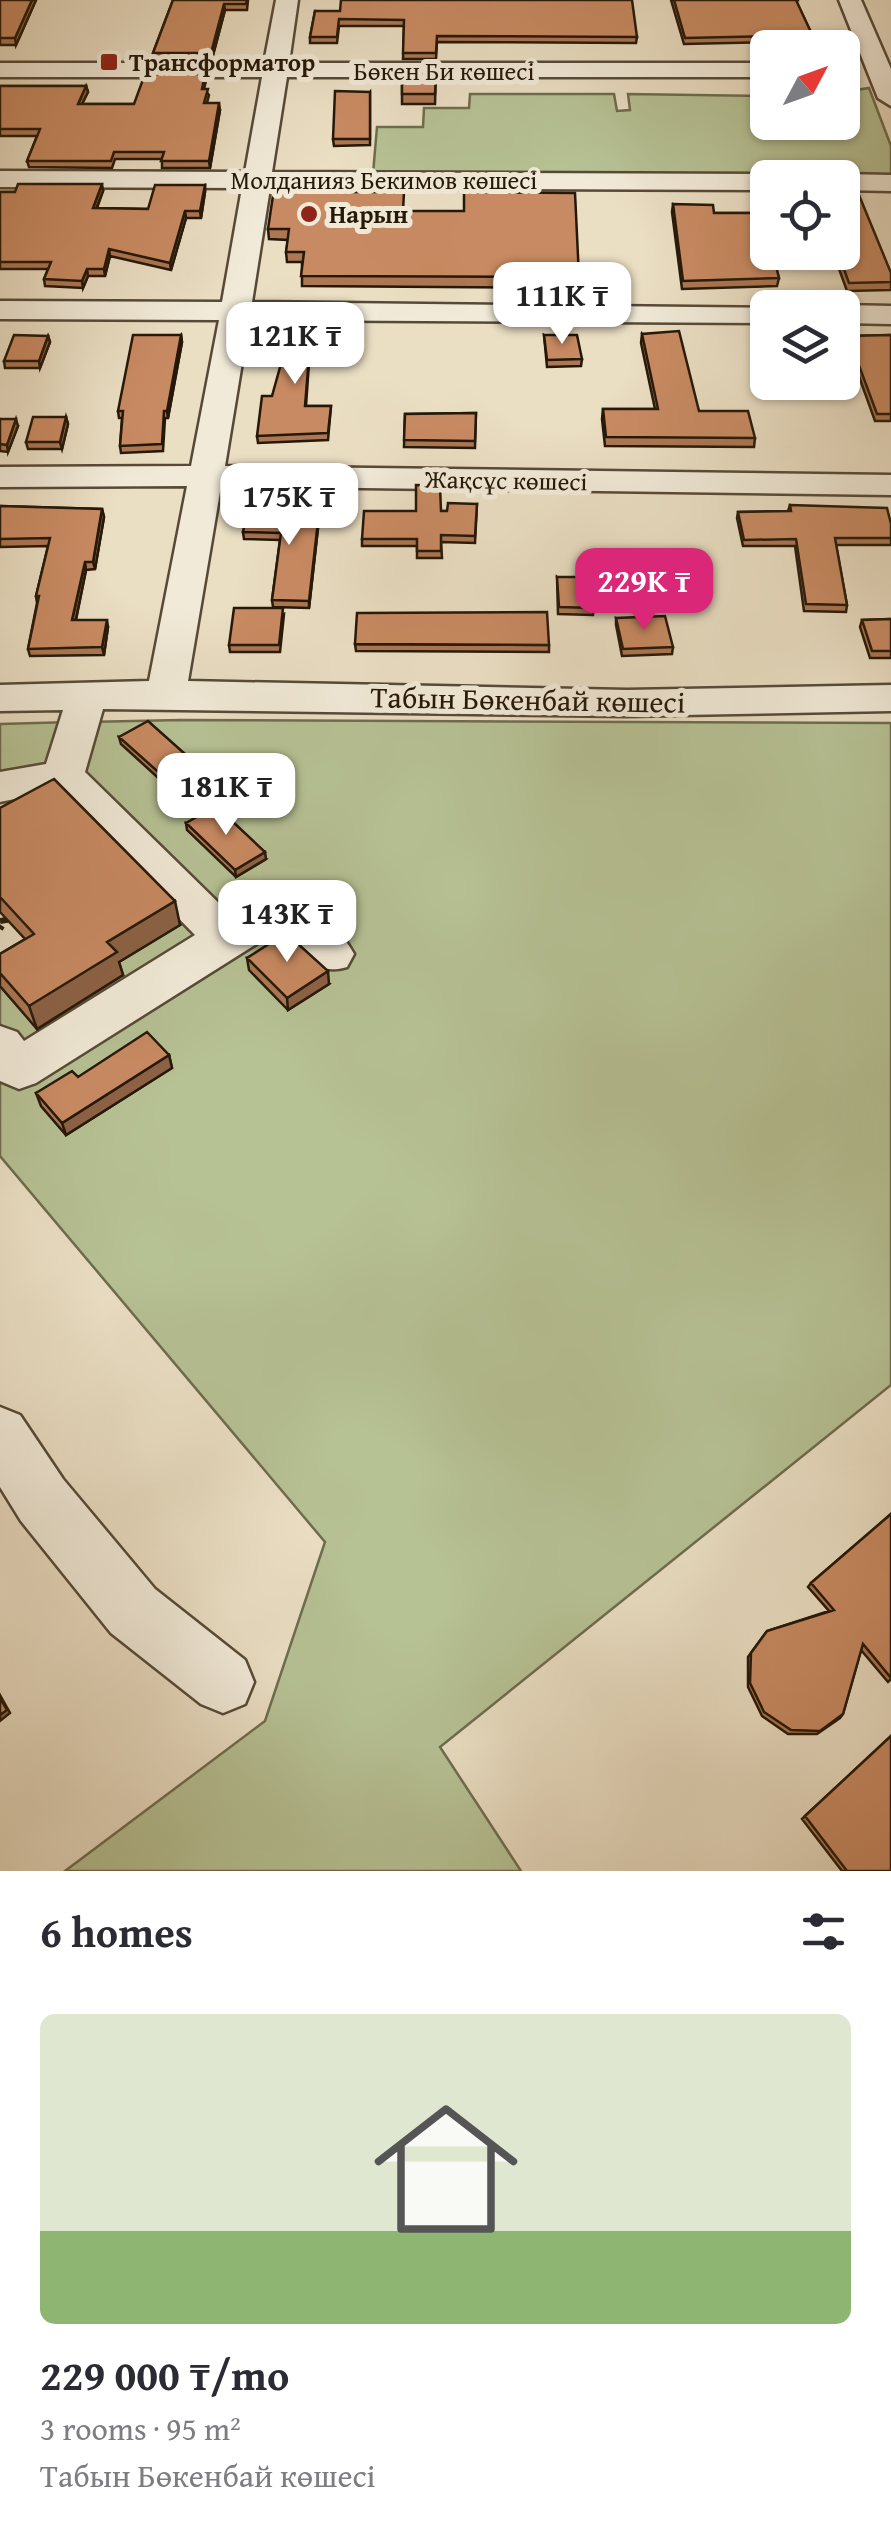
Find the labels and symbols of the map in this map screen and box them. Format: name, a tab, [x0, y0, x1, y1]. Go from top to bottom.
north arrow	[750, 30, 860, 140]
place label: Трансформатор	[129, 44, 315, 80]
marker: Трансформатор	[98, 51, 120, 73]
street label: Бөкен Би көшесі	[354, 53, 534, 89]
street label: Молданияз Бекимов көшесі	[231, 162, 537, 198]
place label: Нарын	[329, 196, 408, 232]
marker: Нарын	[298, 203, 320, 225]
pin: 111K ₸	[481, 262, 643, 347]
pin: 121K ₸	[214, 302, 376, 387]
street label: Жақсұс көшесі	[423, 461, 588, 499]
pin: 175K ₸	[208, 463, 370, 548]
pin: 229K ₸	[563, 548, 725, 633]
street label: Табын Бөкенбай көшесі	[370, 674, 686, 724]
pin: 181K ₸	[145, 753, 307, 838]
pin: 143K ₸	[206, 880, 368, 965]

